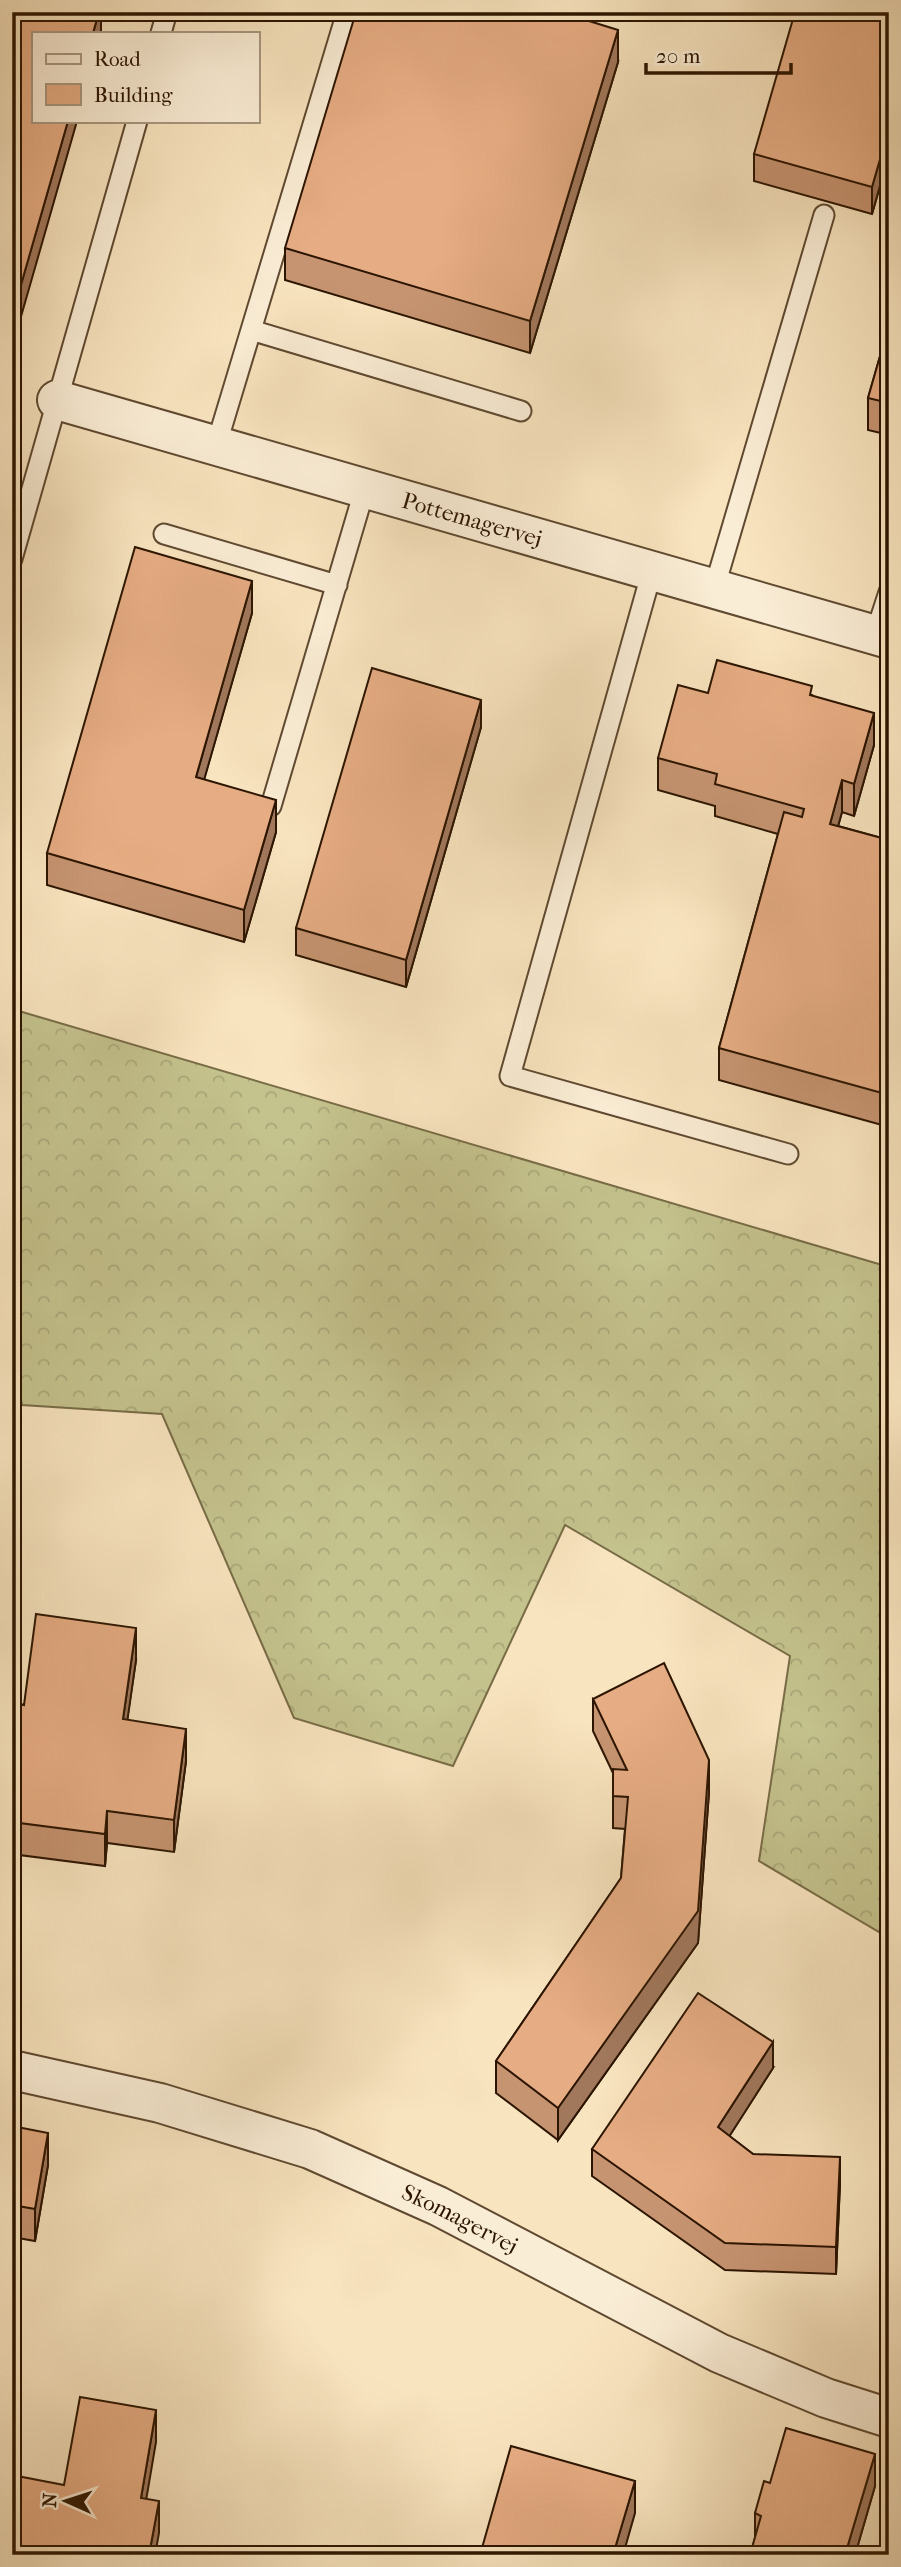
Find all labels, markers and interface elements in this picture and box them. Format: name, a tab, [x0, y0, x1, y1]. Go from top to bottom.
legend	[32, 32, 259, 122]
scale bar	[646, 32, 791, 76]
text: 20 m	[656, 44, 701, 68]
text: Road	[94, 47, 141, 71]
text: Building	[94, 83, 173, 107]
street label: Pottemagervej	[399, 486, 545, 552]
street label: Skomagervej	[398, 2178, 523, 2259]
north arrow	[32, 2466, 102, 2536]
text: N	[39, 2492, 61, 2508]

